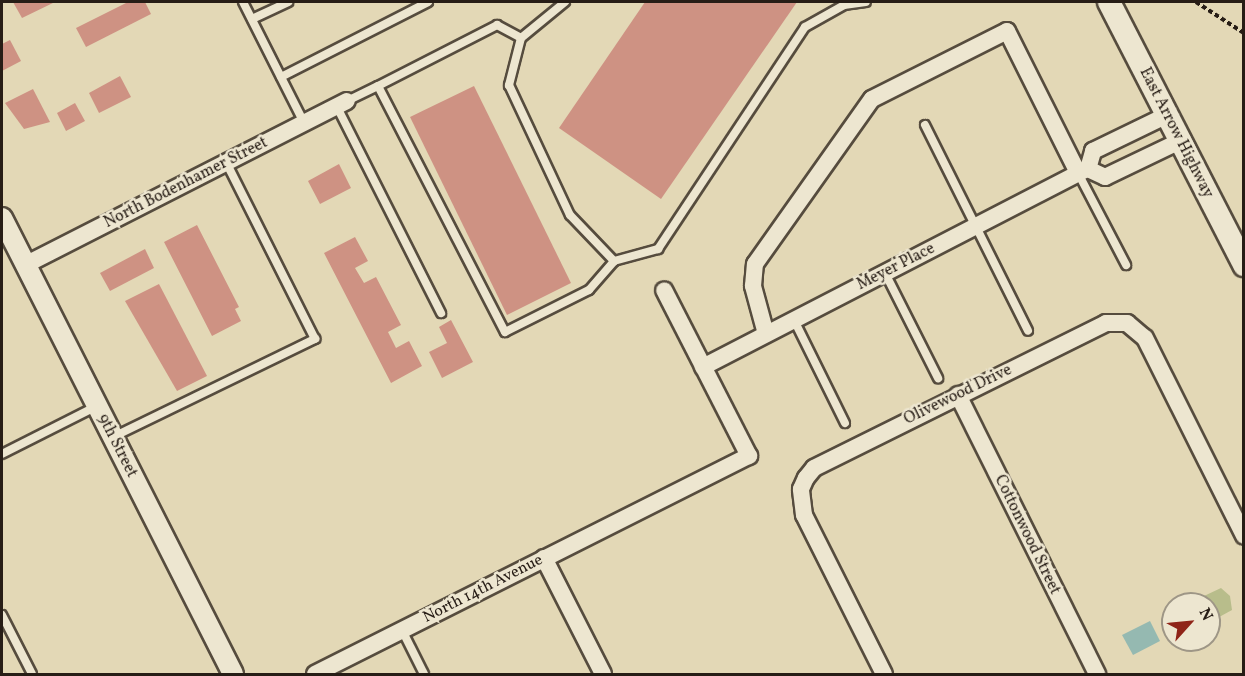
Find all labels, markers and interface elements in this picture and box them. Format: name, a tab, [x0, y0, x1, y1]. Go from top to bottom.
street label: East Arrow Highway	[1135, 64, 1217, 202]
street label: North Bodenhamer Street	[101, 133, 271, 233]
street label: Meyer Place	[854, 239, 938, 295]
street label: Olivewood Drive	[901, 361, 1015, 429]
street label: 9th Street	[93, 411, 141, 481]
street label: Cottonwood Street	[990, 472, 1064, 598]
street label: North 14th Avenue	[420, 551, 546, 627]
north arrow	[1161, 592, 1221, 652]
text: N	[1193, 605, 1218, 625]

